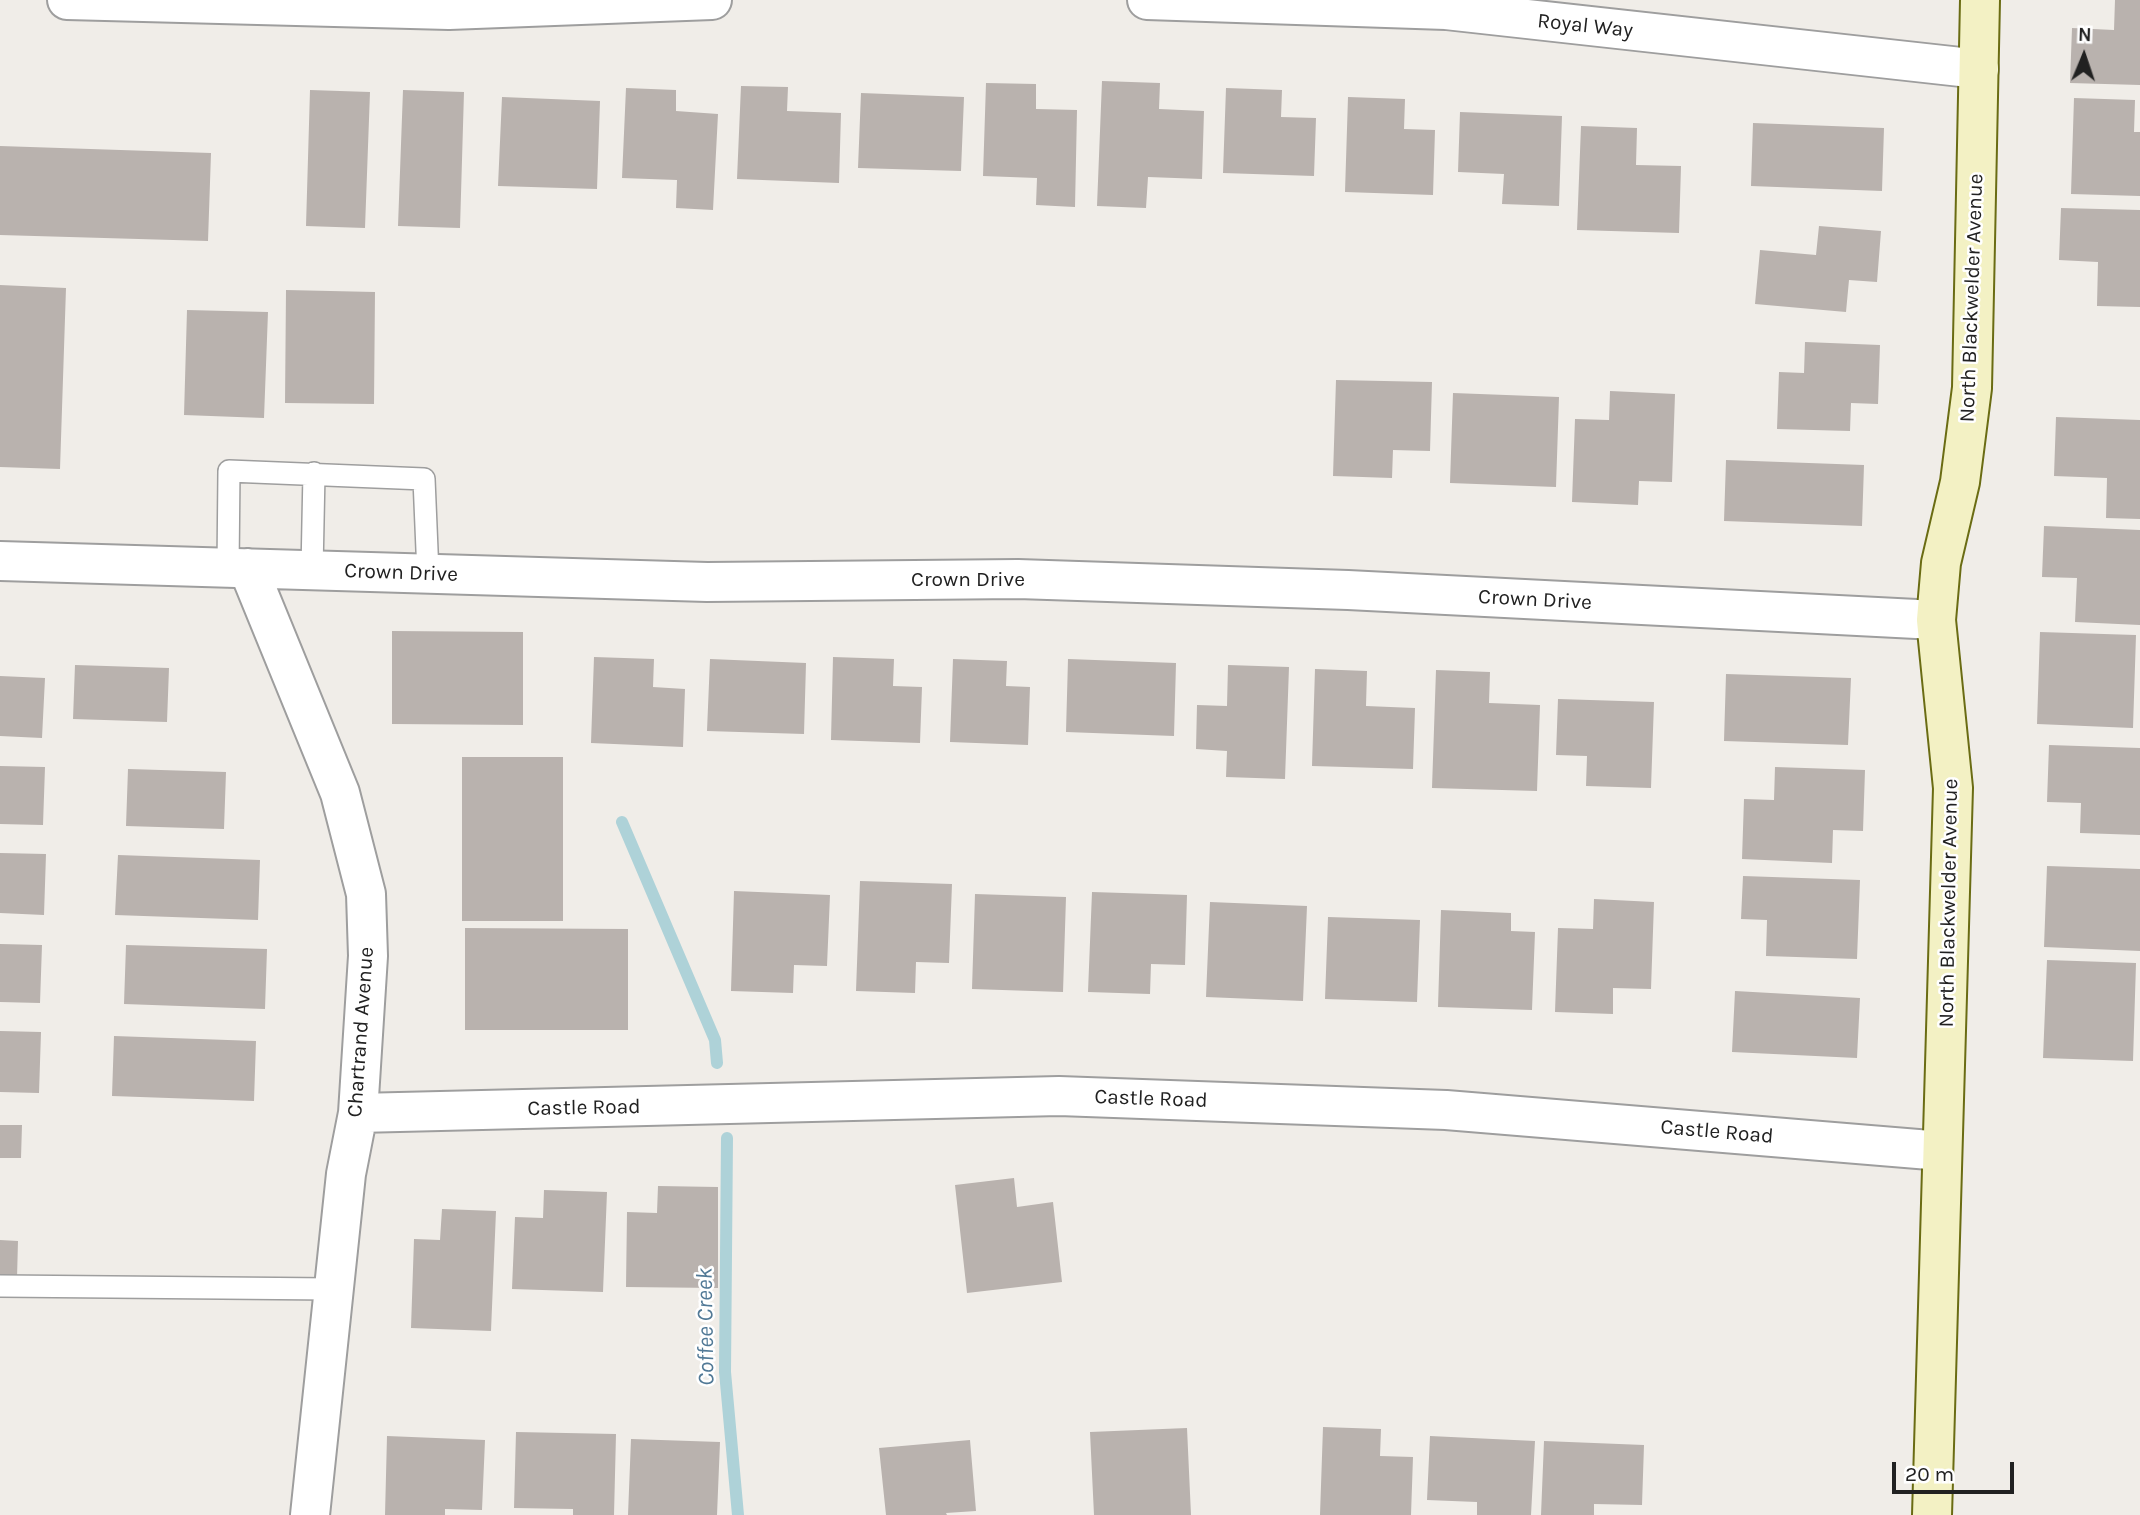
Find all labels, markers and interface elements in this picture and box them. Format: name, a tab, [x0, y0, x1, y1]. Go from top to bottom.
street label: Royal Way	[1536, 8, 1634, 44]
north arrow	[2049, 21, 2119, 91]
text: N	[2078, 24, 2092, 46]
street label: North Blackwelder Avenue	[1955, 173, 1989, 423]
street label: Crown Drive	[344, 558, 458, 588]
street label: Crown Drive	[911, 567, 1025, 593]
street label: Crown Drive	[1477, 584, 1593, 616]
street label: North Blackwelder Avenue	[1934, 778, 1964, 1028]
street label: Chartrand Avenue	[342, 946, 380, 1118]
street label: Castle Road	[1094, 1084, 1208, 1114]
street label: Castle Road	[527, 1094, 641, 1122]
street label: Castle Road	[1659, 1115, 1775, 1149]
water label: Coffee Creek	[691, 1268, 721, 1386]
scale bar	[1895, 1448, 2018, 1492]
text: 20 m	[1905, 1462, 1954, 1486]

